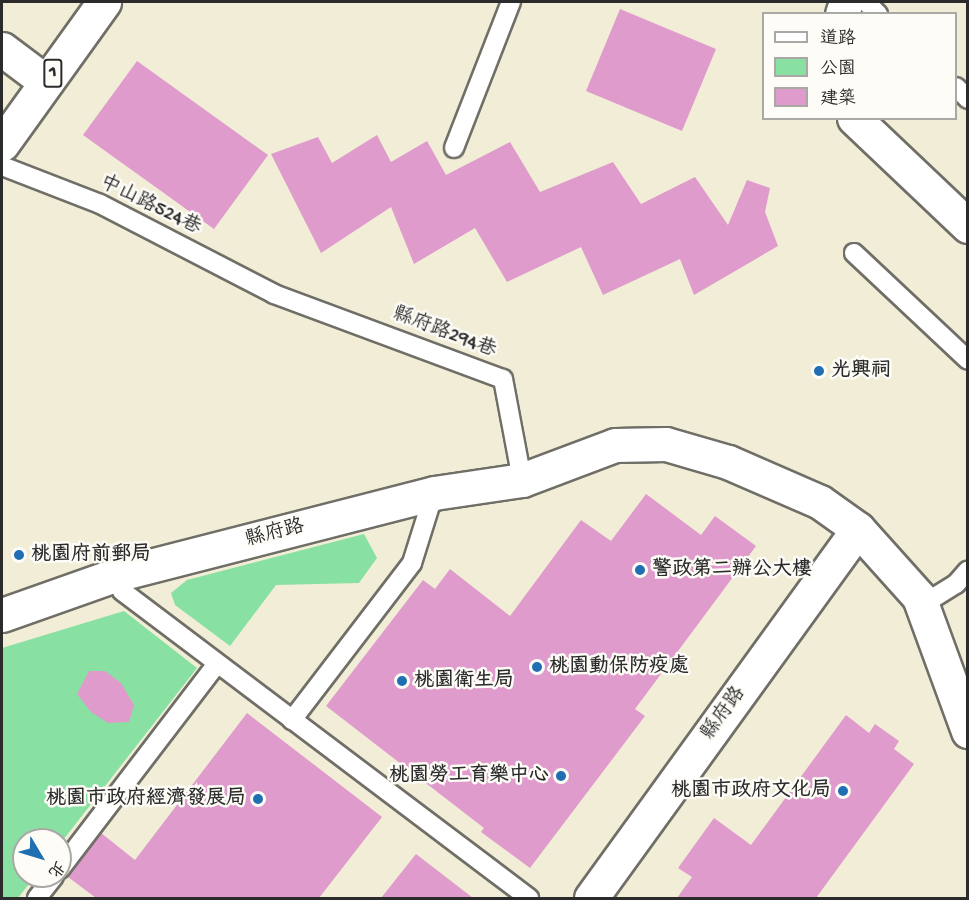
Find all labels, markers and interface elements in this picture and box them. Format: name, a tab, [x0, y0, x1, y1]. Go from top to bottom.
legend	[762, 12, 957, 120]
text: 道路	[820, 29, 856, 50]
road number: 1	[42, 58, 64, 88]
text: 公園	[820, 59, 856, 80]
text: 建築	[820, 89, 856, 110]
street label: 中山路524巷	[95, 171, 205, 241]
street label: 縣府路294巷	[389, 302, 499, 364]
place label: 光興祠	[831, 359, 891, 383]
marker: 光興祠	[812, 364, 826, 378]
street label: 縣府路	[243, 515, 307, 553]
place label: 桃園府前郵局	[31, 543, 151, 567]
marker: 桃園府前郵局	[12, 548, 26, 562]
place label: 警政第二辦公大樓	[652, 558, 812, 582]
marker: 警政第二辦公大樓	[633, 563, 647, 577]
place label: 桃園動保防疫處	[549, 655, 689, 679]
marker: 桃園動保防疫處	[530, 660, 544, 674]
place label: 桃園衛生局	[414, 669, 514, 693]
marker: 桃園衛生局	[395, 674, 409, 688]
street label: 縣府路	[697, 683, 751, 745]
place label: 桃園勞工育樂中心	[389, 764, 549, 788]
marker: 桃園勞工育樂中心	[554, 769, 568, 783]
place label: 桃園市政府文化局	[671, 779, 831, 803]
marker: 桃園市政府文化局	[836, 784, 850, 798]
place label: 桃園市政府經濟發展局	[46, 787, 246, 811]
marker: 桃園市政府經濟發展局	[251, 792, 265, 806]
north arrow	[12, 828, 72, 888]
text: 北	[43, 856, 67, 880]

